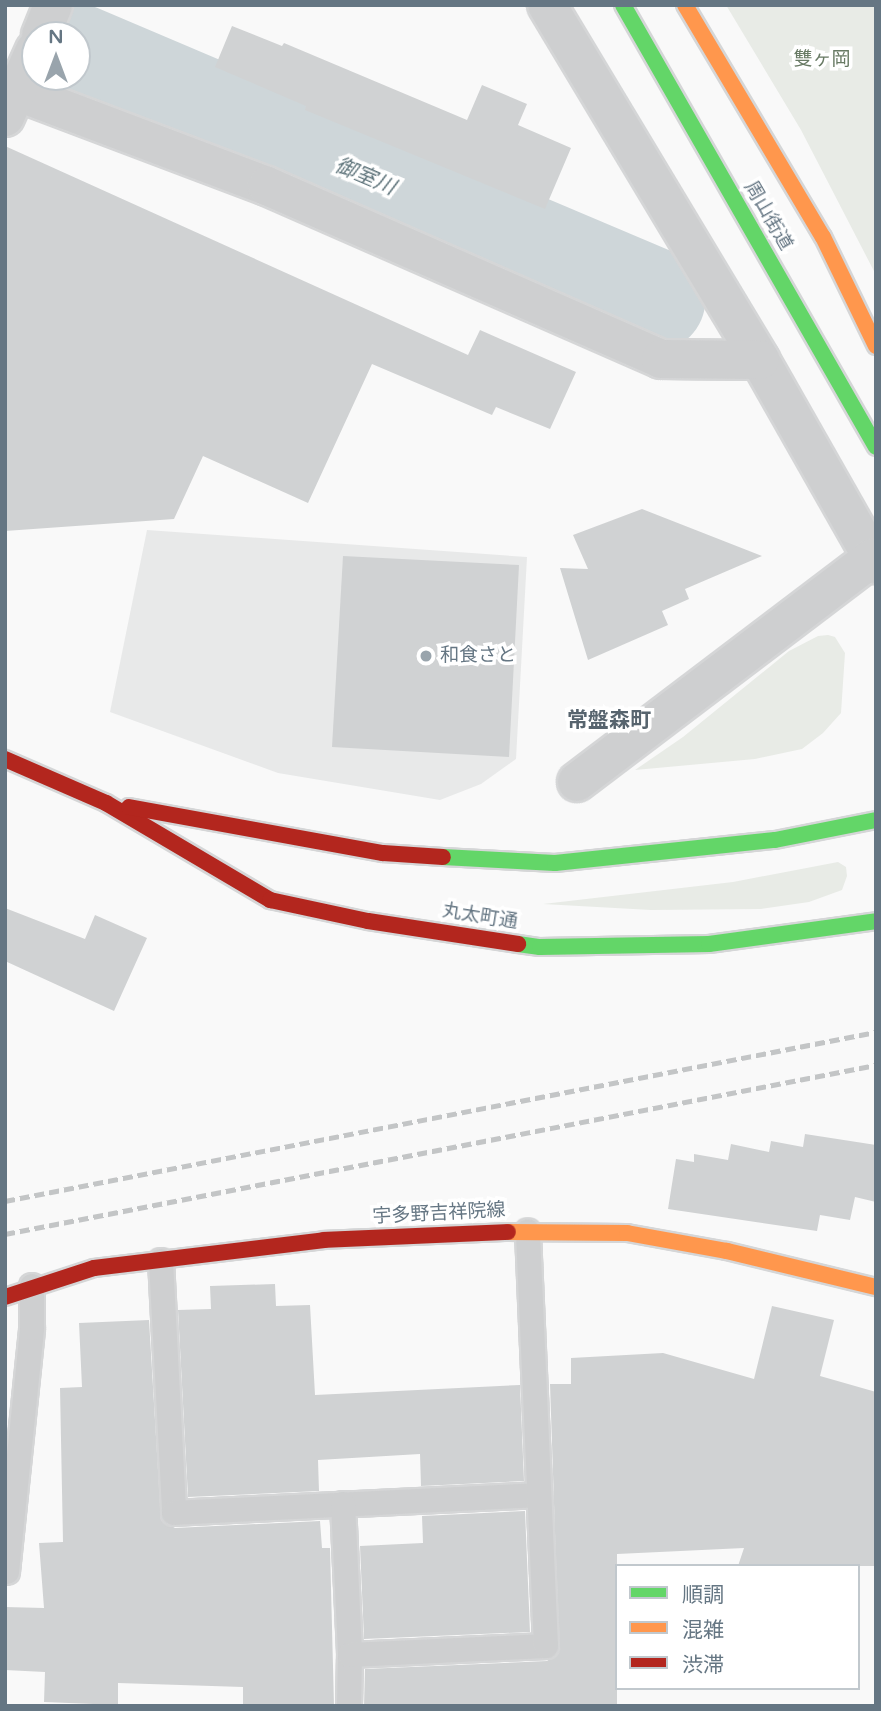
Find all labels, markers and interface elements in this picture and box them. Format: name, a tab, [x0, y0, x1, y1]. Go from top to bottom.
north arrow	[21, 21, 91, 91]
text: N	[48, 26, 64, 48]
park label: 雙ヶ岡	[794, 49, 850, 71]
water label: 御室川	[331, 153, 399, 201]
street label: 周山街道	[739, 177, 797, 255]
place label: 和食さと	[440, 645, 516, 667]
marker: 和食さと	[418, 648, 434, 664]
district label: 常盤森町	[567, 708, 651, 734]
street label: 丸太町通	[441, 900, 519, 934]
street label: 宇多野吉祥院線	[372, 1199, 506, 1229]
legend	[615, 1564, 860, 1690]
text: 順調	[682, 1583, 724, 1608]
text: 混雑	[682, 1618, 724, 1643]
text: 渋滞	[682, 1653, 724, 1678]

